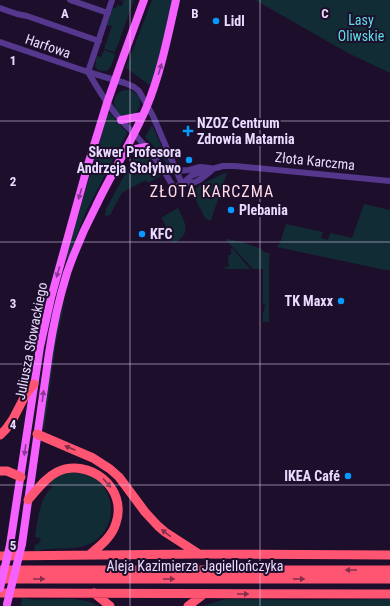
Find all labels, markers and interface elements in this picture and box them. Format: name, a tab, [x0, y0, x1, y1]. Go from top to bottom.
text: A	[61, 6, 69, 21]
text: B	[191, 6, 199, 21]
text: C	[321, 6, 329, 21]
park label: Lasy Oliwskie	[338, 12, 385, 44]
place label: Lidl	[224, 13, 245, 29]
marker: Lidl	[211, 16, 221, 26]
street label: Harfowa	[23, 31, 73, 61]
text: 1	[10, 53, 16, 68]
one-way arrow	[157, 62, 163, 74]
place label: NZOZ Centrum Zdrowia Matarnia	[197, 115, 295, 147]
marker: NZOZ Centrum Zdrowia Matarnia	[182, 125, 194, 137]
place label: Skwer Profesora Andrzeja Stołyhwo	[77, 144, 181, 176]
street label: Złota Karczma	[274, 149, 356, 173]
marker: Skwer Profesora Andrzeja Stołyhwo	[184, 155, 194, 165]
text: 2	[10, 174, 17, 189]
district label: ZŁOTA KARCZMA	[150, 182, 274, 201]
one-way arrow	[77, 188, 83, 200]
place label: Plebania	[239, 202, 288, 218]
marker: Plebania	[226, 205, 236, 215]
place label: KFC	[150, 226, 172, 242]
marker: KFC	[137, 229, 147, 239]
one-way arrow	[55, 266, 61, 278]
street label: Juliusza Słowackiego	[12, 281, 50, 401]
place label: TK Maxx	[285, 293, 334, 309]
text: 3	[10, 296, 16, 311]
marker: TK Maxx	[336, 296, 346, 306]
one-way arrow	[40, 390, 46, 402]
text: 4	[10, 417, 17, 432]
one-way arrow	[22, 444, 28, 456]
one-way arrow	[64, 445, 76, 451]
place label: IKEA Café	[284, 468, 340, 484]
marker: IKEA Café	[343, 471, 353, 481]
one-way arrow	[102, 478, 112, 488]
one-way arrow	[161, 529, 172, 537]
text: 5	[10, 538, 17, 553]
street label: Aleja Kazimierza Jagiellończyka	[106, 558, 284, 574]
one-way arrow	[344, 567, 357, 573]
one-way arrow	[33, 576, 46, 582]
one-way arrow	[163, 576, 176, 582]
one-way arrow	[293, 576, 306, 582]
one-way arrow	[237, 591, 250, 597]

